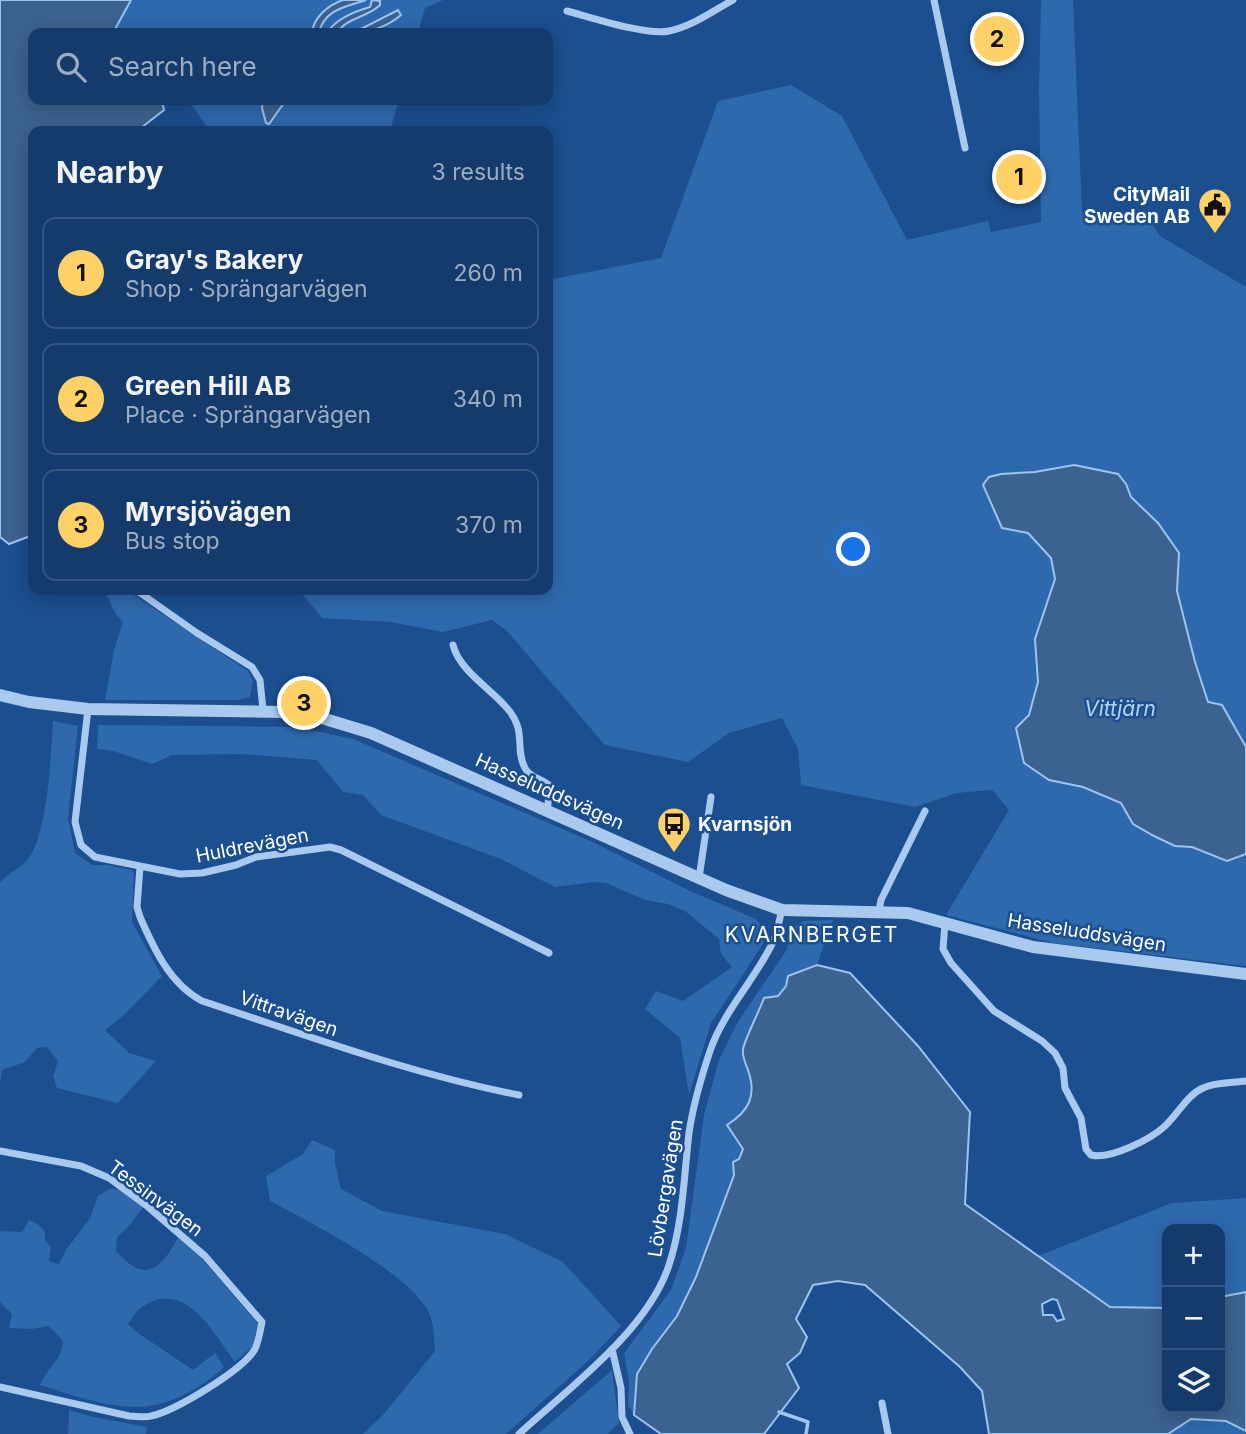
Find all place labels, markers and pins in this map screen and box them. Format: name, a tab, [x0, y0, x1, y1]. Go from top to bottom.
pin: 2	[974, 13, 1020, 65]
pin: 1	[996, 151, 1042, 203]
place label: CityMail Sweden AB	[1084, 183, 1190, 228]
public building icon: CityMail Sweden AB	[1196, 186, 1234, 235]
pin: 3	[281, 677, 327, 729]
bus stop icon: Kvarnsjön	[655, 805, 693, 854]
place label: Kvarnsjön	[698, 813, 792, 836]

